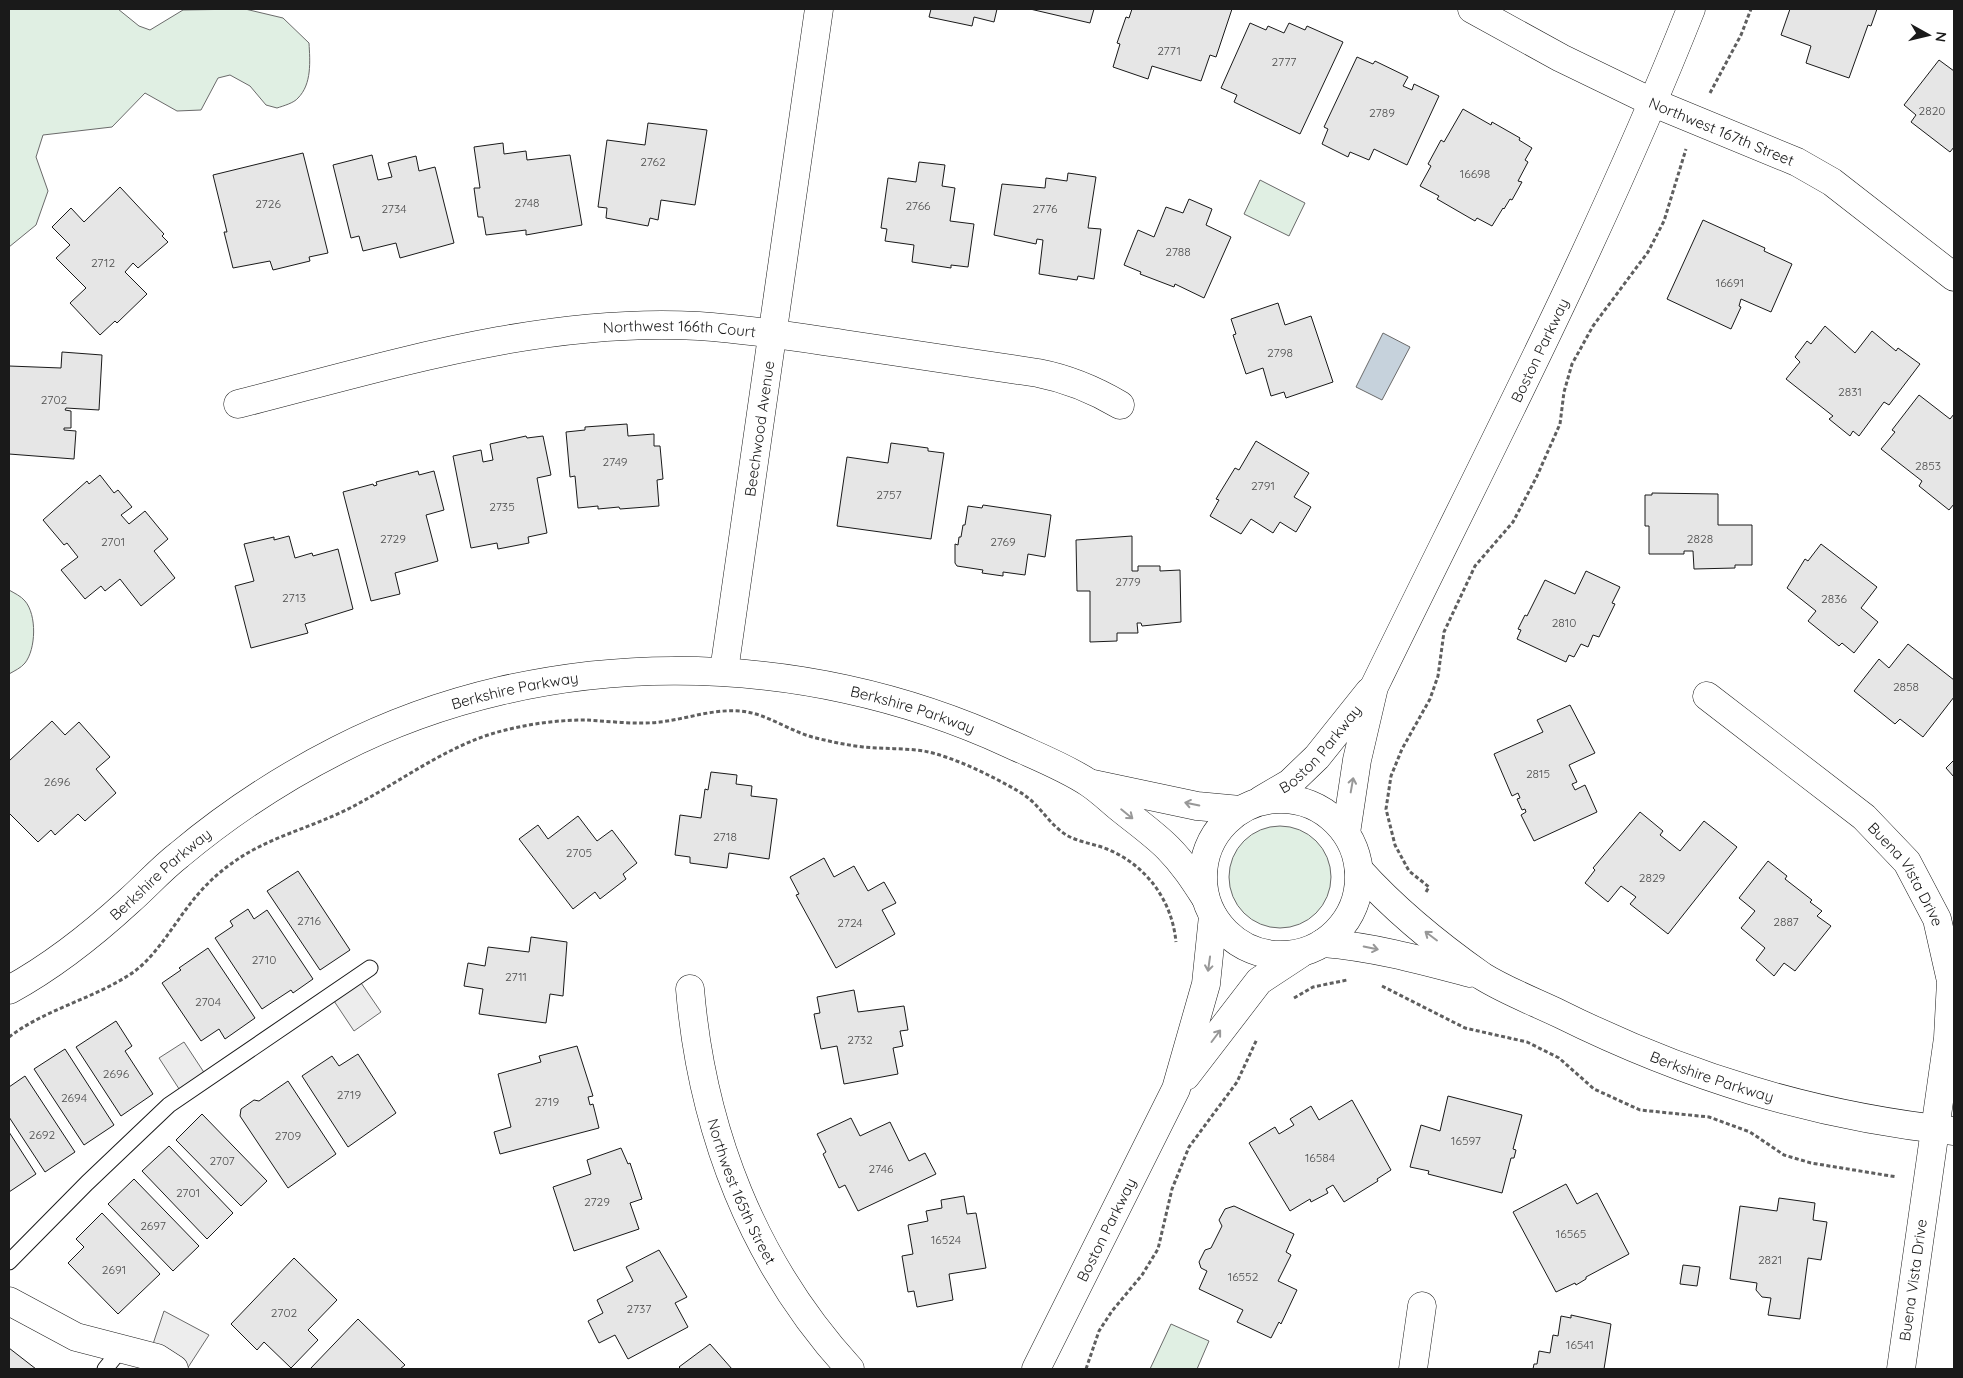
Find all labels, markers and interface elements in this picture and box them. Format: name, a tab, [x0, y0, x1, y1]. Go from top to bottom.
north arrow	[1903, 10, 1953, 60]
text: N	[1931, 30, 1951, 43]
house number: 2771	[1157, 43, 1181, 58]
house number: 2777	[1272, 54, 1296, 69]
street label: Northwest 167th Street	[1646, 92, 1797, 169]
house number: 2820	[1919, 103, 1945, 118]
house number: 2789	[1369, 105, 1395, 120]
house number: 2762	[640, 154, 666, 169]
house number: 16698	[1460, 166, 1490, 181]
house number: 2748	[515, 195, 539, 210]
house number: 2726	[255, 196, 281, 211]
house number: 2766	[905, 198, 931, 213]
house number: 2734	[381, 201, 407, 216]
house number: 2776	[1033, 201, 1058, 216]
house number: 2788	[1165, 244, 1191, 259]
house number: 2712	[91, 255, 115, 270]
house number: 16691	[1716, 275, 1744, 290]
street label: Boston Parkway	[1506, 295, 1572, 405]
street label: Northwest 166th Court	[602, 315, 757, 341]
house number: 2798	[1267, 345, 1293, 360]
street label: Beechwood Avenue	[740, 359, 778, 498]
house number: 2831	[1838, 384, 1862, 399]
house number: 2702	[41, 392, 68, 407]
house number: 2749	[603, 454, 628, 469]
house number: 2853	[1915, 458, 1941, 473]
house number: 2791	[1251, 478, 1275, 493]
house number: 2757	[876, 487, 902, 502]
house number: 2735	[489, 499, 515, 514]
house number: 2729	[380, 531, 406, 546]
house number: 2828	[1687, 531, 1713, 546]
house number: 2701	[101, 534, 125, 549]
house number: 2769	[990, 534, 1016, 549]
house number: 2779	[1115, 574, 1141, 589]
house number: 2713	[282, 590, 306, 605]
house number: 2836	[1821, 591, 1847, 606]
house number: 2810	[1552, 615, 1576, 630]
street label: Berkshire Parkway	[449, 668, 579, 713]
house number: 2858	[1893, 679, 1919, 694]
street label: Berkshire Parkway	[849, 681, 978, 737]
street label: Boston Parkway	[1275, 701, 1365, 797]
house number: 2815	[1526, 766, 1550, 781]
house number: 2696	[44, 774, 71, 789]
one-way arrow	[1348, 777, 1358, 793]
one-way arrow	[1184, 799, 1200, 809]
one-way arrow	[1120, 808, 1133, 819]
street label: Buena Vista Drive	[1864, 818, 1948, 928]
street label: Berkshire Parkway	[105, 824, 215, 924]
house number: 2718	[713, 829, 737, 844]
house number: 2705	[566, 845, 592, 860]
house number: 2829	[1639, 870, 1666, 885]
house number: 2716	[297, 913, 322, 928]
house number: 2887	[1773, 914, 1799, 929]
house number: 2724	[837, 915, 863, 930]
one-way arrow	[1425, 931, 1438, 942]
one-way arrow	[1363, 944, 1379, 953]
house number: 2710	[252, 952, 276, 967]
one-way arrow	[1204, 956, 1214, 972]
house number: 2711	[505, 969, 527, 984]
house number: 2704	[195, 994, 221, 1009]
one-way arrow	[1211, 1030, 1222, 1043]
house number: 2732	[847, 1032, 873, 1047]
street label: Berkshire Parkway	[1647, 1046, 1776, 1106]
house number: 2696	[103, 1066, 130, 1081]
house number: 2719	[337, 1087, 361, 1102]
house number: 2694	[61, 1090, 87, 1105]
house number: 2719	[535, 1094, 559, 1109]
street label: Northwest 165th Street	[704, 1116, 781, 1267]
house number: 2692	[29, 1127, 56, 1142]
house number: 2709	[275, 1128, 302, 1143]
house number: 16597	[1451, 1133, 1481, 1148]
house number: 16584	[1305, 1150, 1335, 1165]
house number: 2707	[209, 1153, 235, 1168]
house number: 2746	[869, 1161, 894, 1176]
street label: Boston Parkway	[1072, 1174, 1140, 1284]
house number: 2701	[176, 1185, 200, 1200]
house number: 2729	[584, 1194, 610, 1209]
house number: 2697	[140, 1218, 166, 1233]
street label: Buena Vista Drive	[1895, 1218, 1931, 1342]
house number: 16565	[1556, 1226, 1586, 1241]
house number: 16524	[931, 1232, 961, 1247]
house number: 2821	[1758, 1252, 1782, 1267]
house number: 2691	[102, 1262, 126, 1277]
house number: 16552	[1228, 1269, 1259, 1284]
house number: 2737	[626, 1301, 652, 1316]
house number: 2702	[271, 1305, 298, 1320]
house number: 16541	[1566, 1337, 1594, 1352]

